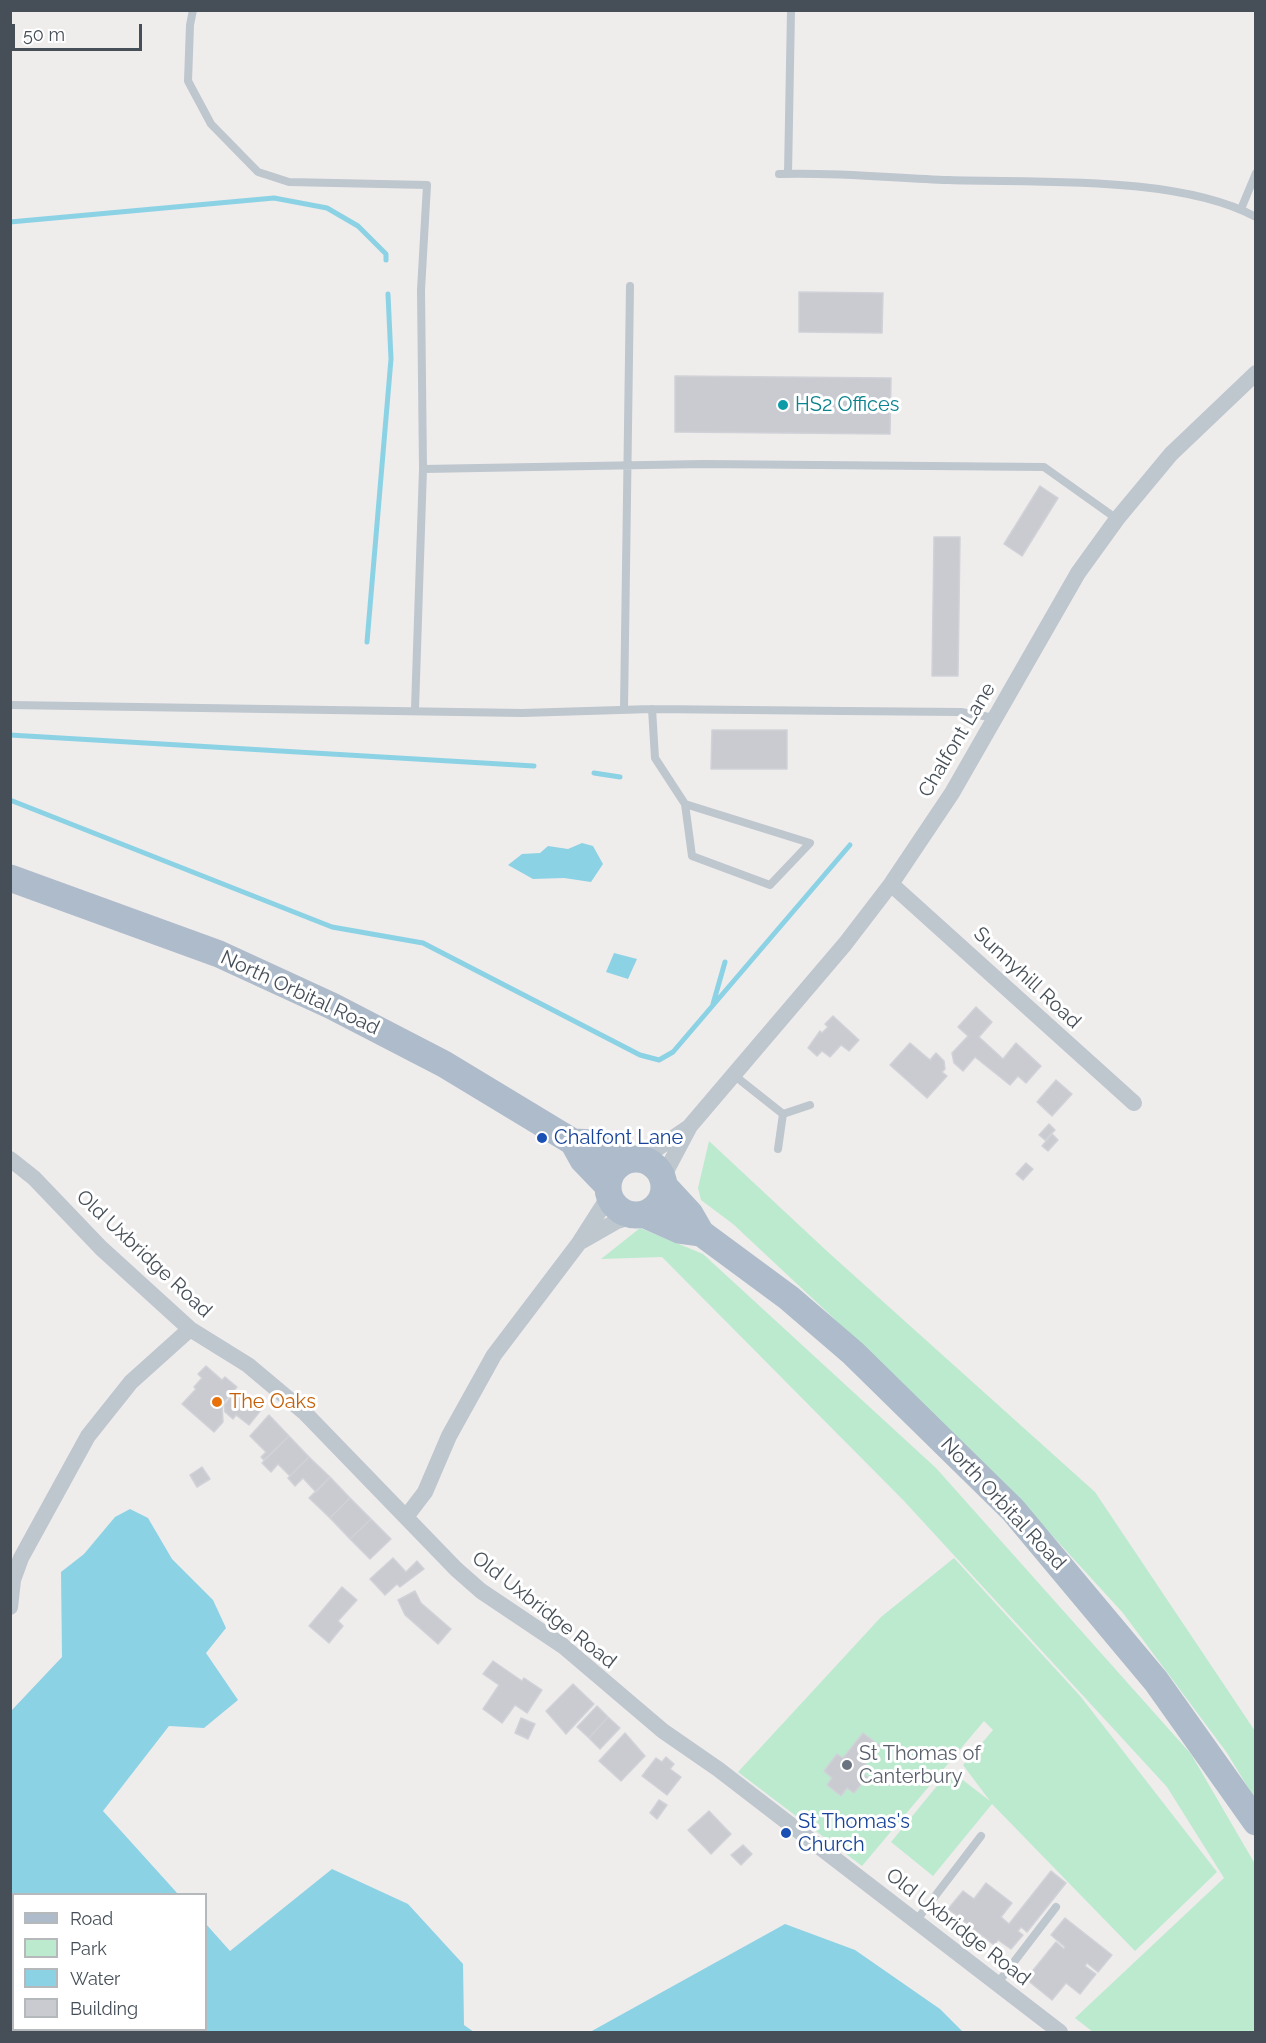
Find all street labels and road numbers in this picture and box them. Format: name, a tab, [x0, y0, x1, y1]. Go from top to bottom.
street label: Chalfont Lane	[913, 678, 1001, 802]
street label: Sunnyhill Road	[968, 922, 1086, 1034]
street label: North Orbital Road	[217, 946, 383, 1040]
street label: Old Uxbridge Road	[71, 1185, 217, 1323]
street label: North Orbital Road	[935, 1433, 1071, 1575]
street label: Old Uxbridge Road	[467, 1546, 621, 1674]
street label: Old Uxbridge Road	[881, 1863, 1035, 1991]

